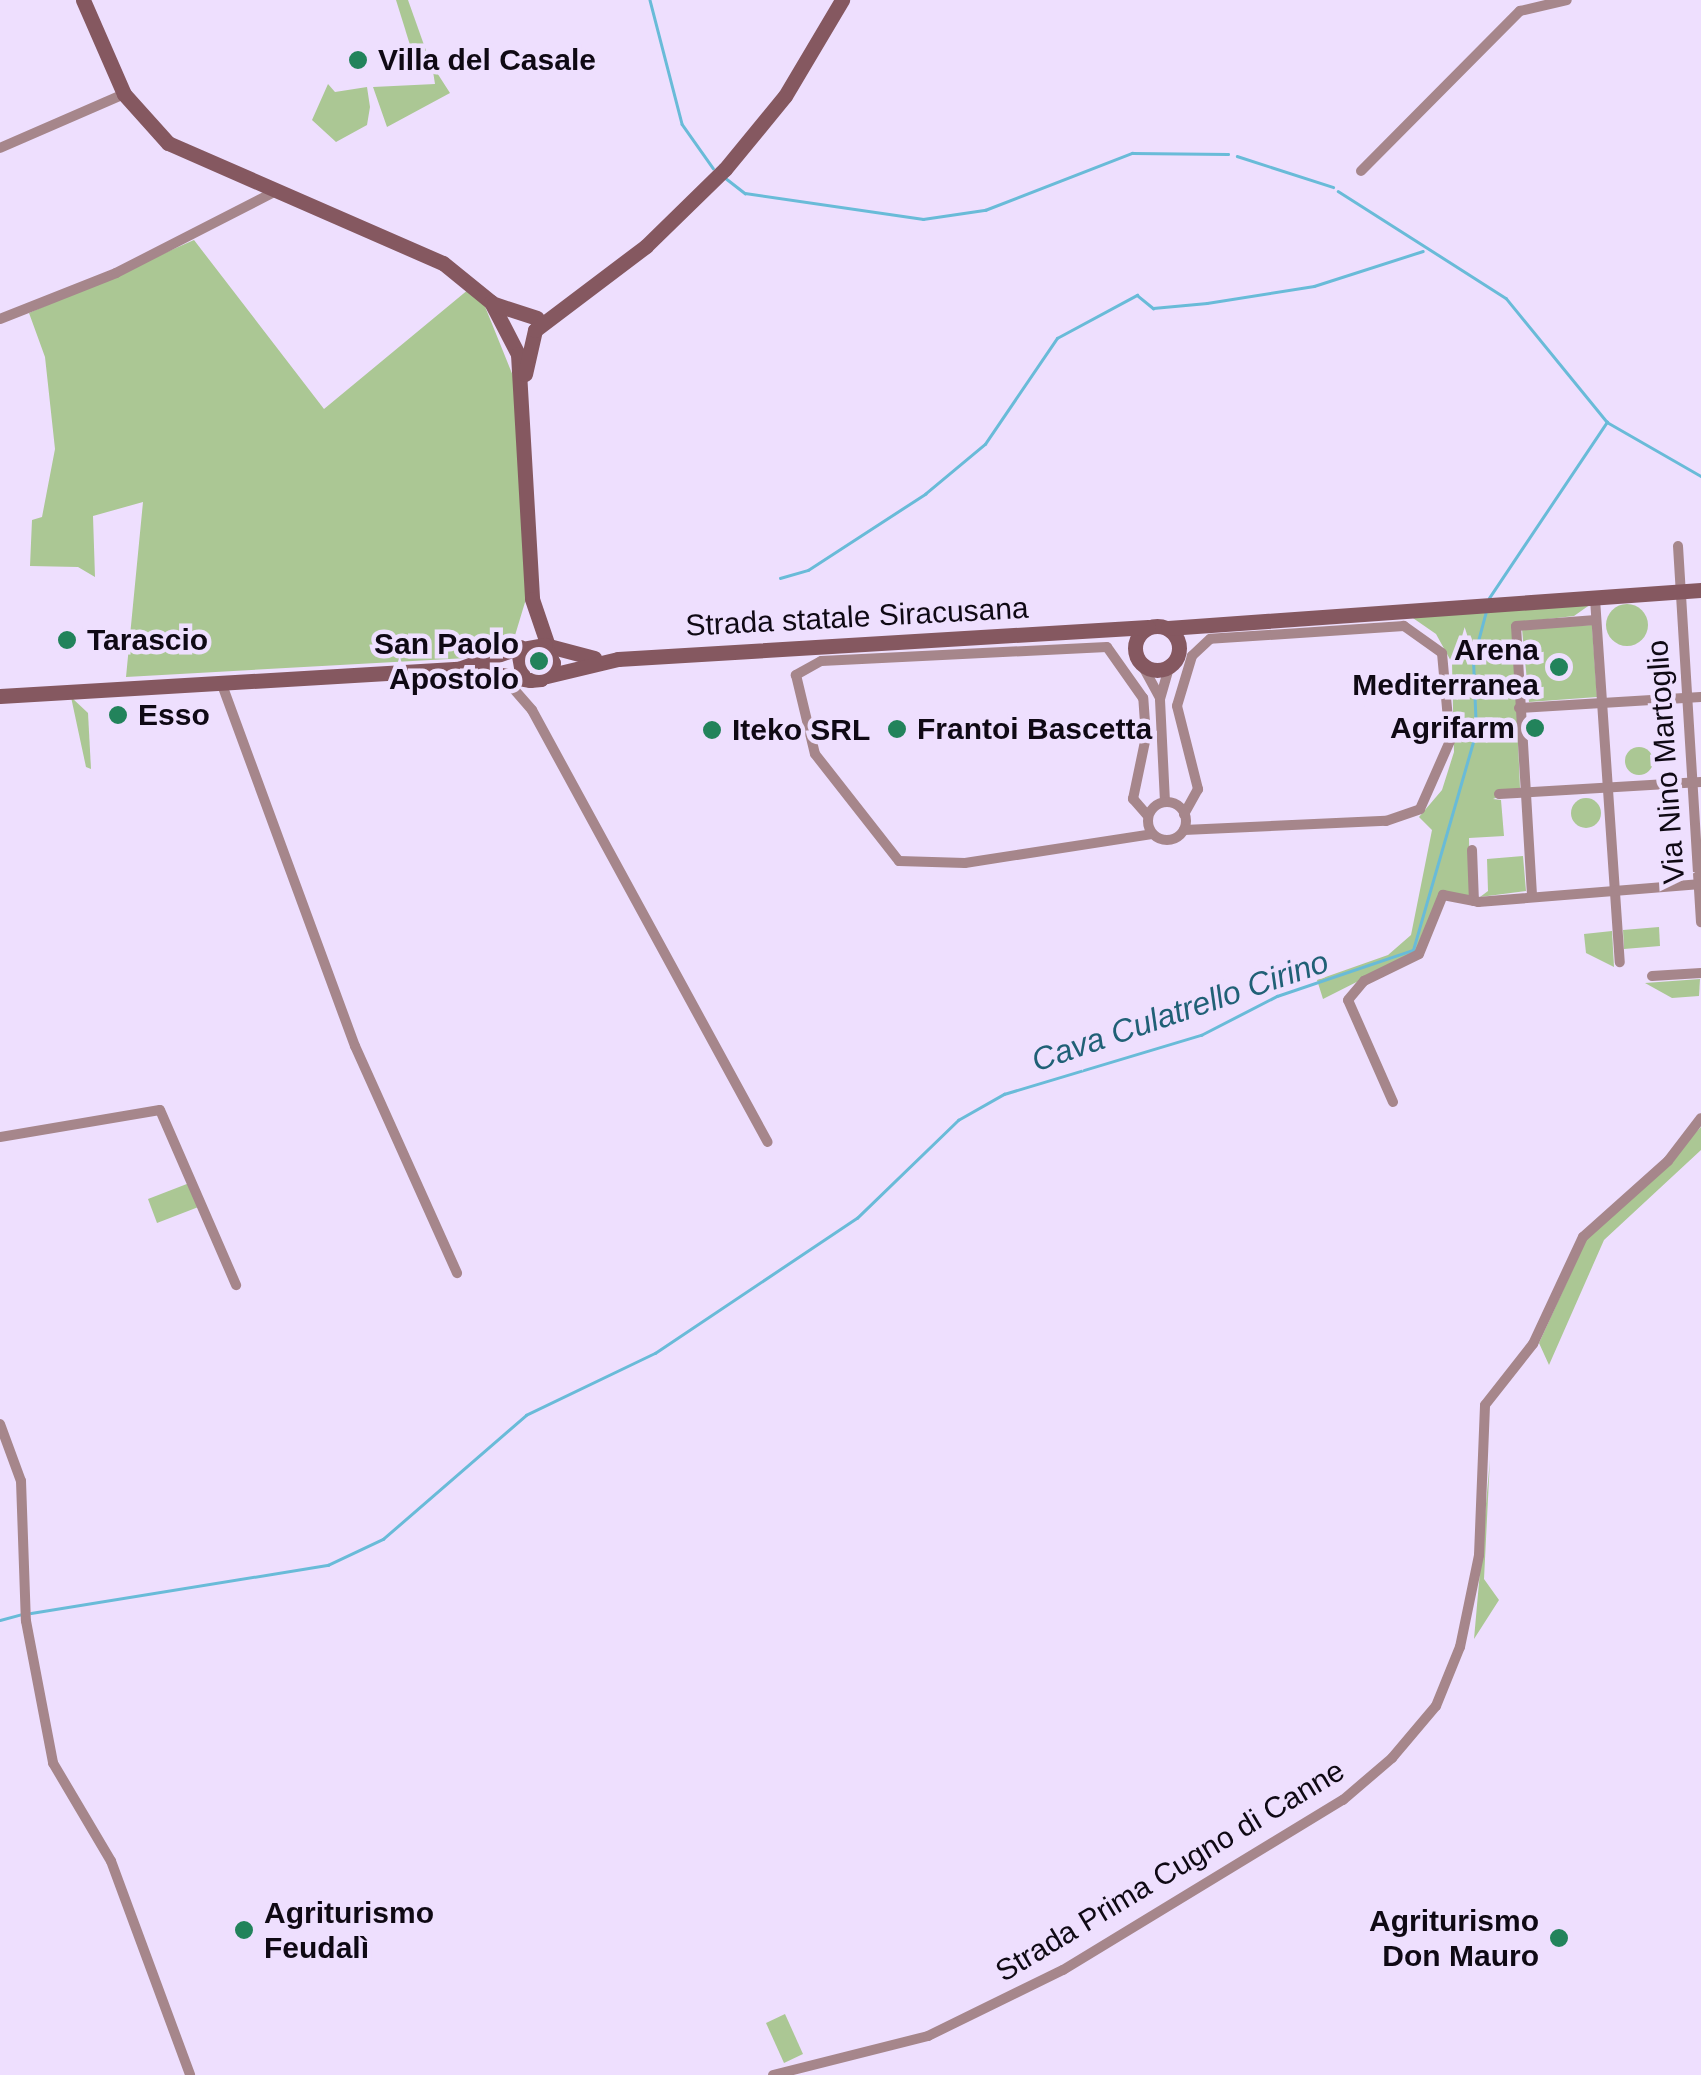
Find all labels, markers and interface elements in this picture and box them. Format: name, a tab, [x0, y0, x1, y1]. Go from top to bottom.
place label: Villa del Casale	[378, 42, 596, 78]
marker: Villa del Casale	[347, 49, 369, 71]
street label: Strada statale Siracusana	[685, 590, 1029, 644]
place label: Tarascio	[87, 622, 208, 658]
place label: San Paolo Apostolo	[374, 626, 519, 696]
marker: Tarascio	[56, 629, 78, 651]
place label: Arena Mediterranea	[1352, 632, 1539, 702]
street label: Via Nino Martoglio	[1640, 639, 1692, 885]
marker: San Paolo Apostolo	[528, 650, 550, 672]
marker: Arena Mediterranea	[1548, 656, 1570, 678]
place label: Esso	[138, 697, 210, 733]
marker: Esso	[107, 704, 129, 726]
place label: Agrifarm	[1390, 710, 1515, 746]
place label: Frantoi Bascetta	[917, 711, 1152, 747]
place label: Iteko SRL	[732, 712, 870, 748]
marker: Agrifarm	[1524, 717, 1546, 739]
marker: Frantoi Bascetta	[886, 718, 908, 740]
marker: Iteko SRL	[701, 719, 723, 741]
water label: Cava Culatrello Cirino	[1027, 942, 1333, 1080]
street label: Strada Prima Cugno di Canne	[989, 1753, 1351, 1989]
place label: Agriturismo Feudalì	[264, 1895, 434, 1966]
place label: Agriturismo Don Mauro	[1369, 1903, 1539, 1974]
marker: Agriturismo Feudalì	[233, 1919, 255, 1941]
marker: Agriturismo Don Mauro	[1548, 1927, 1570, 1949]

